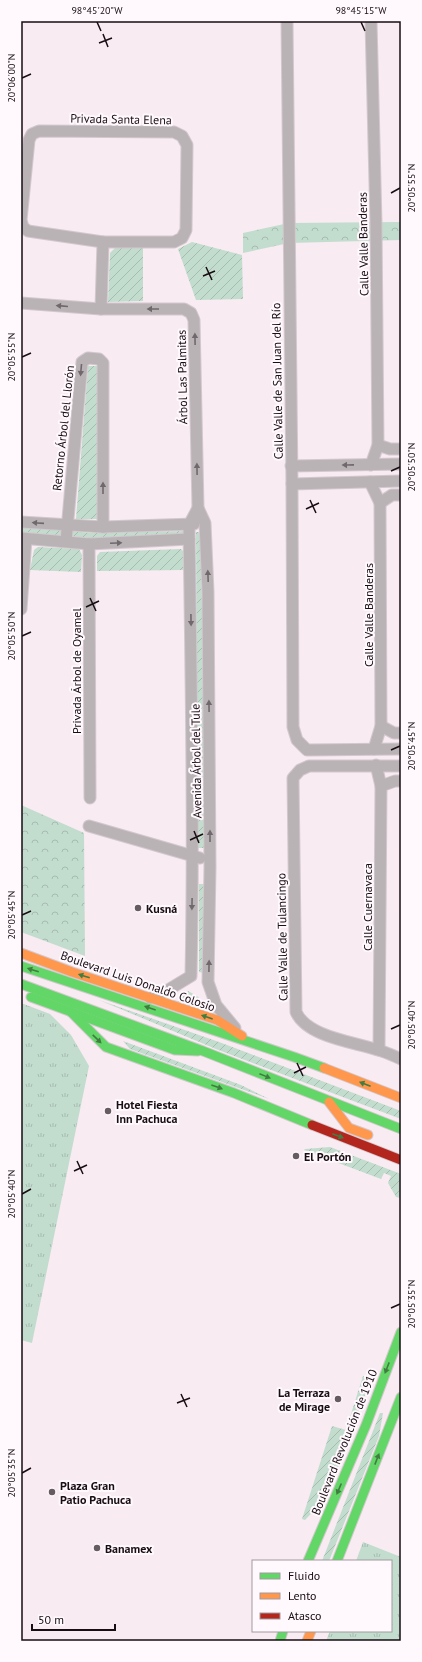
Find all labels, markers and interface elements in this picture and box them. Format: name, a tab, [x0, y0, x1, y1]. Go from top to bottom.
text: 98°45'20"W	[71, 4, 123, 17]
text: 98°45'15"W	[335, 4, 387, 17]
text: 20°06'00"N	[5, 53, 18, 103]
street label: Privada Santa Elena	[70, 111, 172, 127]
text: 20°05'55"N	[405, 163, 418, 213]
street label: Calle Valle Banderas	[355, 192, 371, 296]
one-way arrow	[56, 303, 68, 309]
street label: Calle Valle de San Juan del Río	[268, 303, 286, 459]
one-way arrow	[146, 306, 159, 312]
street label: Árbol Las Palmitas	[174, 330, 190, 424]
text: 20°05'55"N	[5, 332, 18, 382]
one-way arrow	[191, 333, 198, 345]
street label: Retorno Árbol del Llorón	[49, 364, 77, 492]
one-way arrow	[78, 364, 84, 376]
text: 20°05'50"N	[405, 442, 418, 492]
one-way arrow	[194, 462, 200, 475]
one-way arrow	[341, 462, 354, 468]
one-way arrow	[100, 481, 106, 494]
one-way arrow	[32, 520, 44, 527]
one-way arrow	[110, 539, 122, 546]
street label: Calle Valle Banderas	[361, 563, 376, 667]
one-way arrow	[204, 570, 211, 582]
street label: Privada Árbol de Oyamel	[69, 608, 84, 734]
text: 20°05'50"N	[5, 611, 18, 661]
one-way arrow	[188, 614, 194, 627]
one-way arrow	[206, 699, 212, 712]
street label: Avenida Árbol del Tule	[188, 704, 204, 818]
text: 20°05'45"N	[405, 721, 418, 771]
one-way arrow	[207, 829, 213, 842]
street label: Calle Cuernavaca	[360, 863, 375, 951]
street label: Calle Valle de Tulancingo	[273, 873, 291, 1001]
text: 20°05'45"N	[5, 890, 18, 940]
one-way arrow	[189, 898, 196, 910]
place label: Kusná	[146, 901, 177, 916]
marker: Kusná	[133, 903, 143, 913]
street label: Boulevard Luis Donaldo Colosio	[59, 947, 217, 1015]
one-way arrow	[206, 959, 212, 972]
one-way arrow	[26, 967, 38, 973]
one-way arrow	[77, 973, 89, 979]
text: 20°05'40"N	[405, 1000, 418, 1050]
one-way arrow	[143, 1005, 155, 1011]
one-way arrow	[201, 1014, 213, 1020]
one-way arrow	[92, 1034, 102, 1043]
one-way arrow	[259, 1074, 271, 1080]
one-way arrow	[358, 1080, 370, 1086]
one-way arrow	[211, 1084, 223, 1090]
place label: Hotel Fiesta Inn Pachuca	[116, 1097, 178, 1126]
marker: Hotel Fiesta Inn Pachuca	[103, 1106, 113, 1116]
one-way arrow	[332, 1133, 344, 1139]
place label: El Portón	[304, 1149, 351, 1164]
marker: El Portón	[291, 1151, 301, 1161]
text: 20°05'40"N	[5, 1169, 18, 1219]
text: 20°05'35"N	[405, 1279, 418, 1329]
one-way arrow	[384, 1362, 390, 1374]
street label: Boulevard Revolución de 1910	[308, 1366, 380, 1517]
place label: La Terraza de Mirage	[278, 1385, 330, 1414]
marker: La Terraza de Mirage	[333, 1394, 343, 1404]
text: 20°05'35"N	[5, 1448, 18, 1498]
one-way arrow	[374, 1454, 380, 1465]
place label: Plaza Gran Patio Pachuca	[60, 1478, 131, 1507]
one-way arrow	[336, 1483, 342, 1494]
marker: Plaza Gran Patio Pachuca	[47, 1487, 57, 1497]
place label: Banamex	[105, 1541, 153, 1556]
marker: Banamex	[92, 1543, 102, 1553]
legend	[252, 1560, 392, 1632]
text: Fluido	[288, 1568, 320, 1583]
text: Lento	[288, 1588, 317, 1603]
scale bar	[32, 1606, 115, 1632]
text: Atasco	[288, 1608, 321, 1623]
text: 50 m	[38, 1612, 64, 1627]

